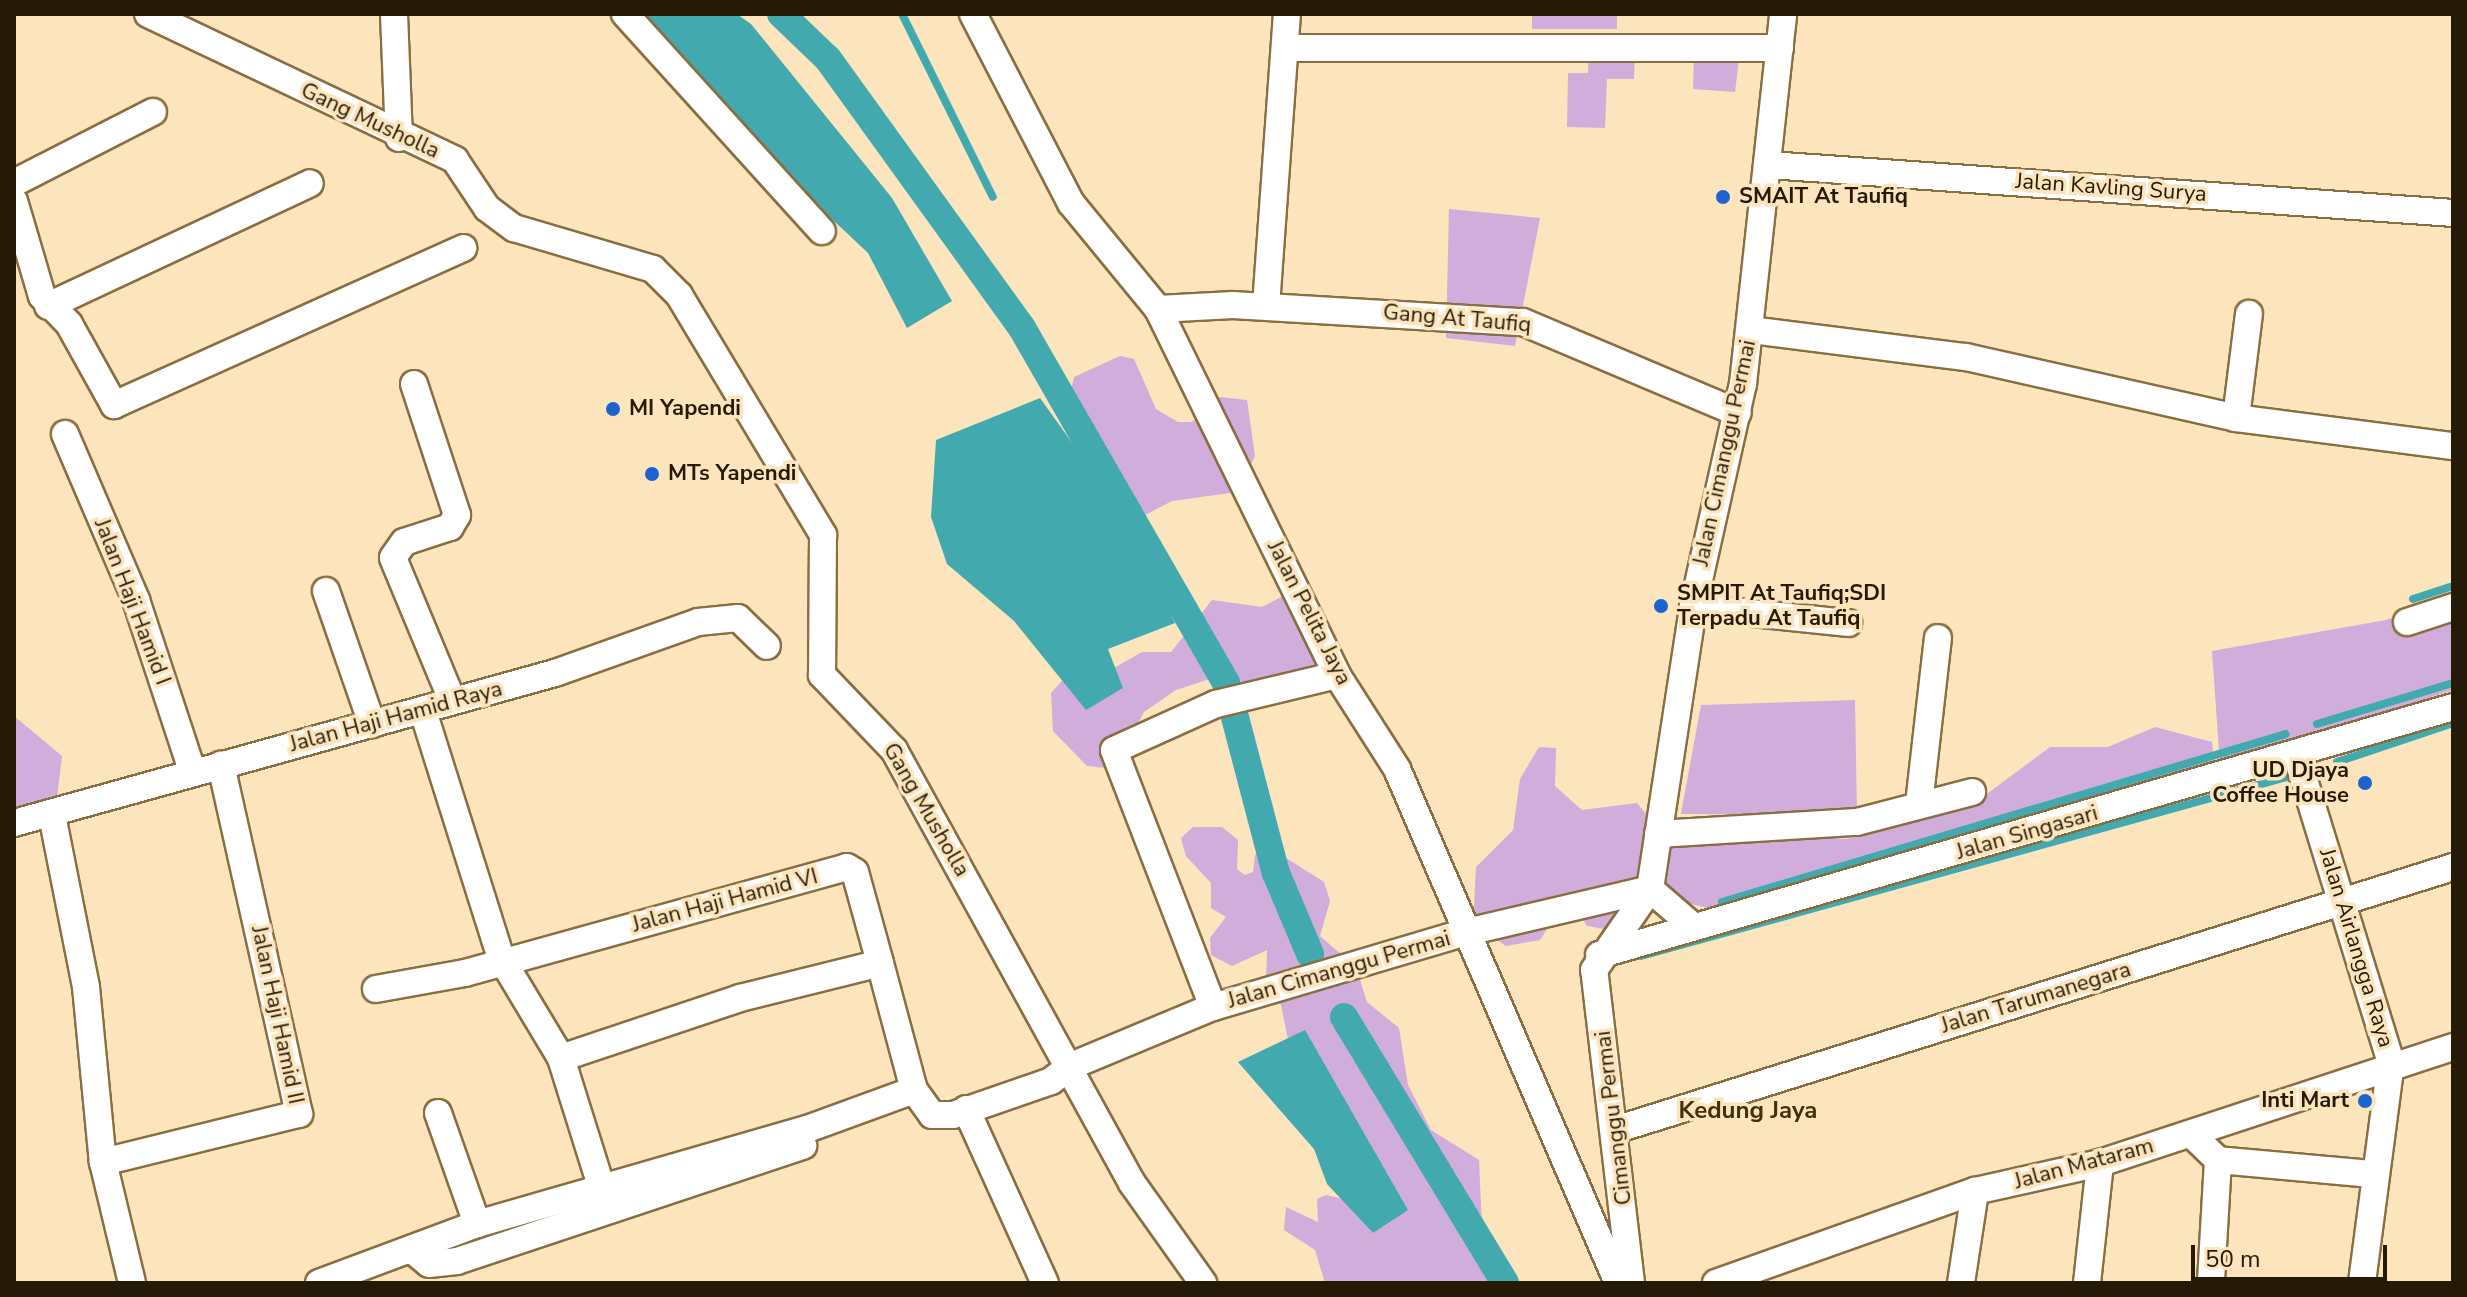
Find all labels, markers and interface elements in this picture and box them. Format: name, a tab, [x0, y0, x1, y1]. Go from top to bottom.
street label: Gang Musholla	[297, 77, 443, 165]
street label: Jalan Kavling Surya	[2015, 168, 2207, 208]
place label: SMAIT At Taufiq	[1739, 184, 1908, 210]
marker: SMAIT At Taufiq	[1714, 188, 1732, 206]
street label: Gang At Taufiq	[1382, 299, 1532, 339]
street label: Jalan Cimanggu Permai	[1688, 338, 1762, 568]
place label: MI Yapendi	[629, 396, 741, 422]
marker: MI Yapendi	[604, 400, 622, 418]
place label: MTs Yapendi	[668, 461, 796, 487]
marker: MTs Yapendi	[643, 465, 661, 483]
street label: Jalan Haji Hamid I	[88, 515, 176, 689]
street label: Jalan Pelita Jaya	[1261, 536, 1357, 690]
place label: SMPIT At Taufiq;SDI Terpadu At Taufiq	[1677, 580, 1886, 632]
marker: SMPIT At Taufiq;SDI Terpadu At Taufiq	[1652, 597, 1670, 615]
street label: Jalan Haji Hamid Raya	[287, 676, 505, 758]
street label: Gang Musholla	[877, 739, 975, 881]
place label: UD Djaya Coffee House	[2212, 757, 2349, 808]
marker: UD Djaya Coffee House	[2356, 774, 2374, 792]
street label: Jalan Singasari	[1953, 800, 2101, 866]
street label: Jalan Airlangga Raya	[2313, 845, 2399, 1051]
street label: Jalan Haji Hamid VI	[629, 864, 821, 938]
street label: Jalan Haji Hamid II	[245, 923, 309, 1107]
street label: Jalan Cimanggu Permai	[1225, 926, 1453, 1014]
street label: Jalan Tarumanegara	[1938, 957, 2134, 1039]
street label: Cimanggu Permai	[1590, 1029, 1638, 1207]
place label: Inti Mart	[2261, 1088, 2349, 1114]
marker: Inti Mart	[2356, 1092, 2374, 1110]
district label: Kedung Jaya	[1679, 1097, 1817, 1125]
street label: Jalan Mataram	[2011, 1133, 2157, 1195]
scale bar	[2195, 1229, 2391, 1279]
text: 50 m	[2205, 1243, 2261, 1275]

